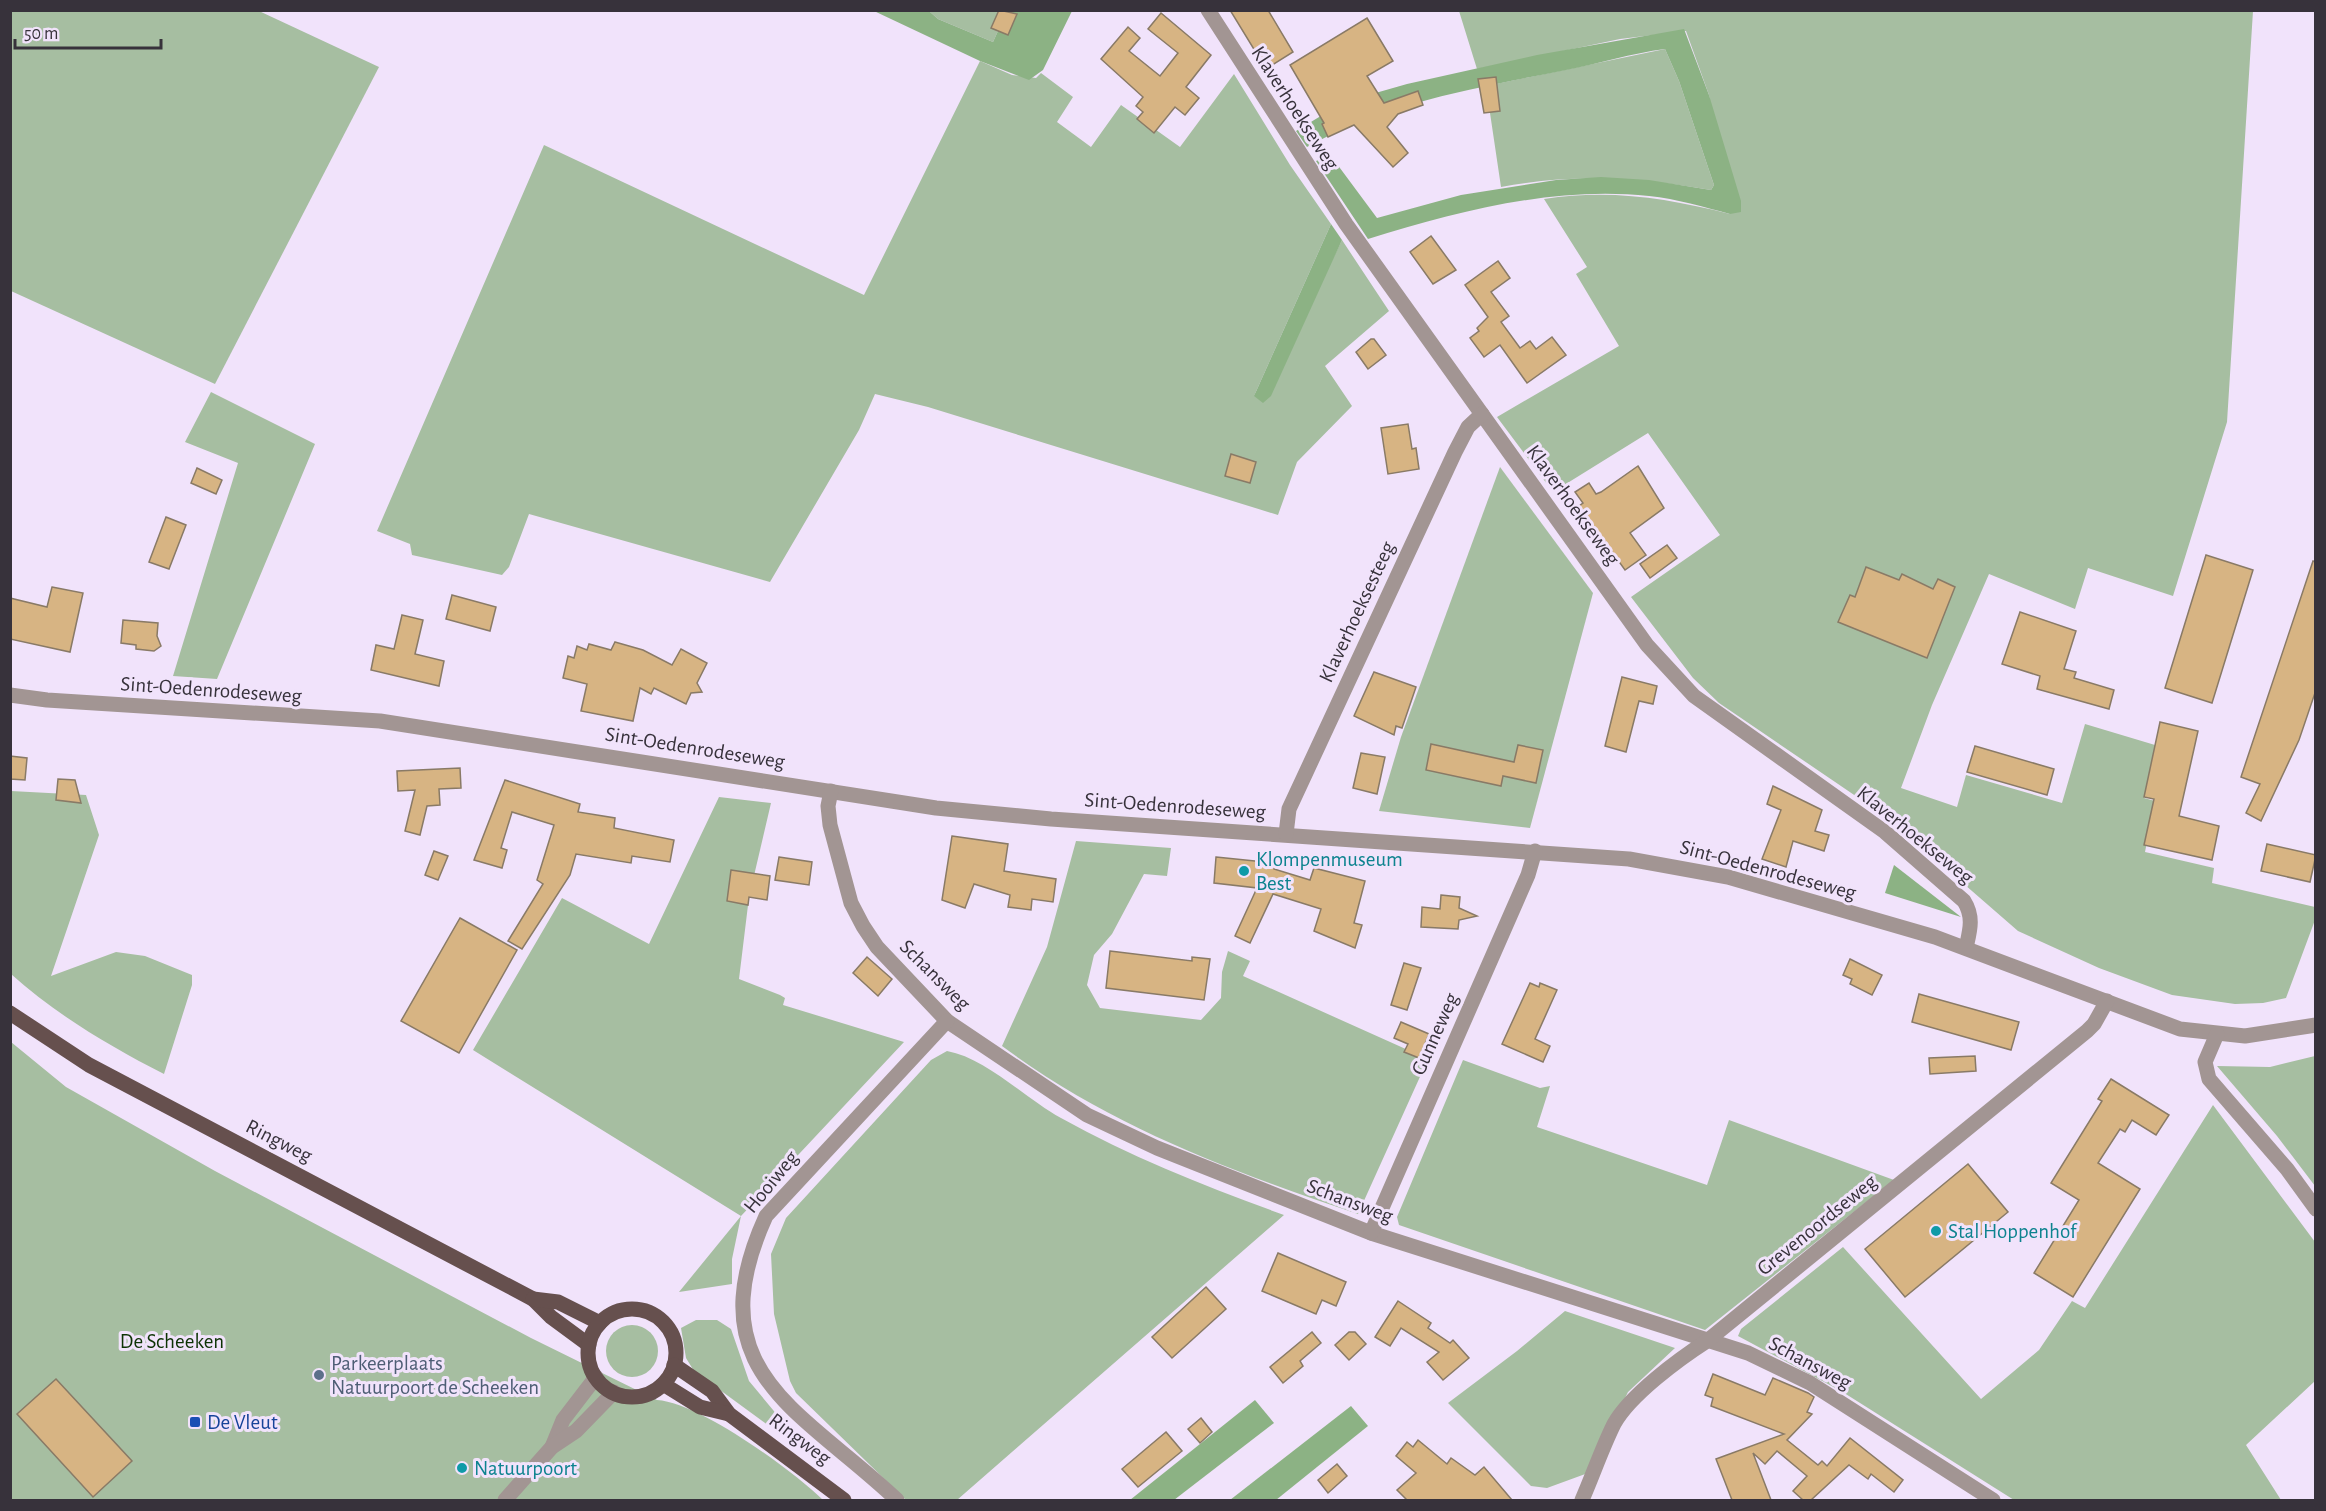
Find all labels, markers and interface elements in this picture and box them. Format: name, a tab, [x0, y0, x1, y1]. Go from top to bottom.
scale bar	[15, 12, 160, 50]
text: 50 m	[24, 25, 58, 43]
street label: Klaverhoekseweg	[1247, 42, 1343, 174]
street label: Klaverhoekseweg	[1523, 441, 1624, 570]
street label: Klaverhoeksesteeg	[1315, 538, 1399, 686]
street label: Sint-Oedenrodeseweg	[120, 673, 303, 707]
street label: Sint-Oedenrodeseweg	[604, 723, 787, 773]
street label: Klaverhoekseweg	[1853, 782, 1978, 889]
street label: Sint-Oedenrodeseweg	[1084, 789, 1267, 823]
street label: Sint-Oedenrodeseweg	[1678, 836, 1859, 904]
place label: Klompenmuseum Best	[1256, 849, 1403, 894]
marker: Klompenmuseum Best	[1237, 864, 1251, 878]
street label: Schansweg	[896, 936, 975, 1015]
street label: Gunneweg	[1408, 989, 1463, 1078]
street label: Ringweg	[242, 1115, 316, 1167]
street label: Hooiweg	[740, 1146, 803, 1217]
street label: Grevenoordseweg	[1753, 1170, 1881, 1279]
street label: Schansweg	[1304, 1175, 1397, 1227]
place label: Stal Hoppenhof	[1948, 1221, 2078, 1242]
marker: Stal Hoppenhof	[1929, 1224, 1943, 1238]
park label: De Scheeken	[120, 1331, 224, 1352]
street label: Schansweg	[1765, 1333, 1855, 1394]
place label: Parkeerplaats Natuurpoort de Scheeken	[331, 1353, 539, 1398]
marker: Parkeerplaats Natuurpoort de Scheeken	[312, 1368, 326, 1382]
street label: Ringweg	[765, 1409, 835, 1469]
place label: De Vleut	[207, 1412, 278, 1433]
marker: De Vleut	[188, 1415, 202, 1429]
place label: Natuurpoort	[474, 1458, 577, 1479]
marker: Natuurpoort	[455, 1461, 469, 1475]

